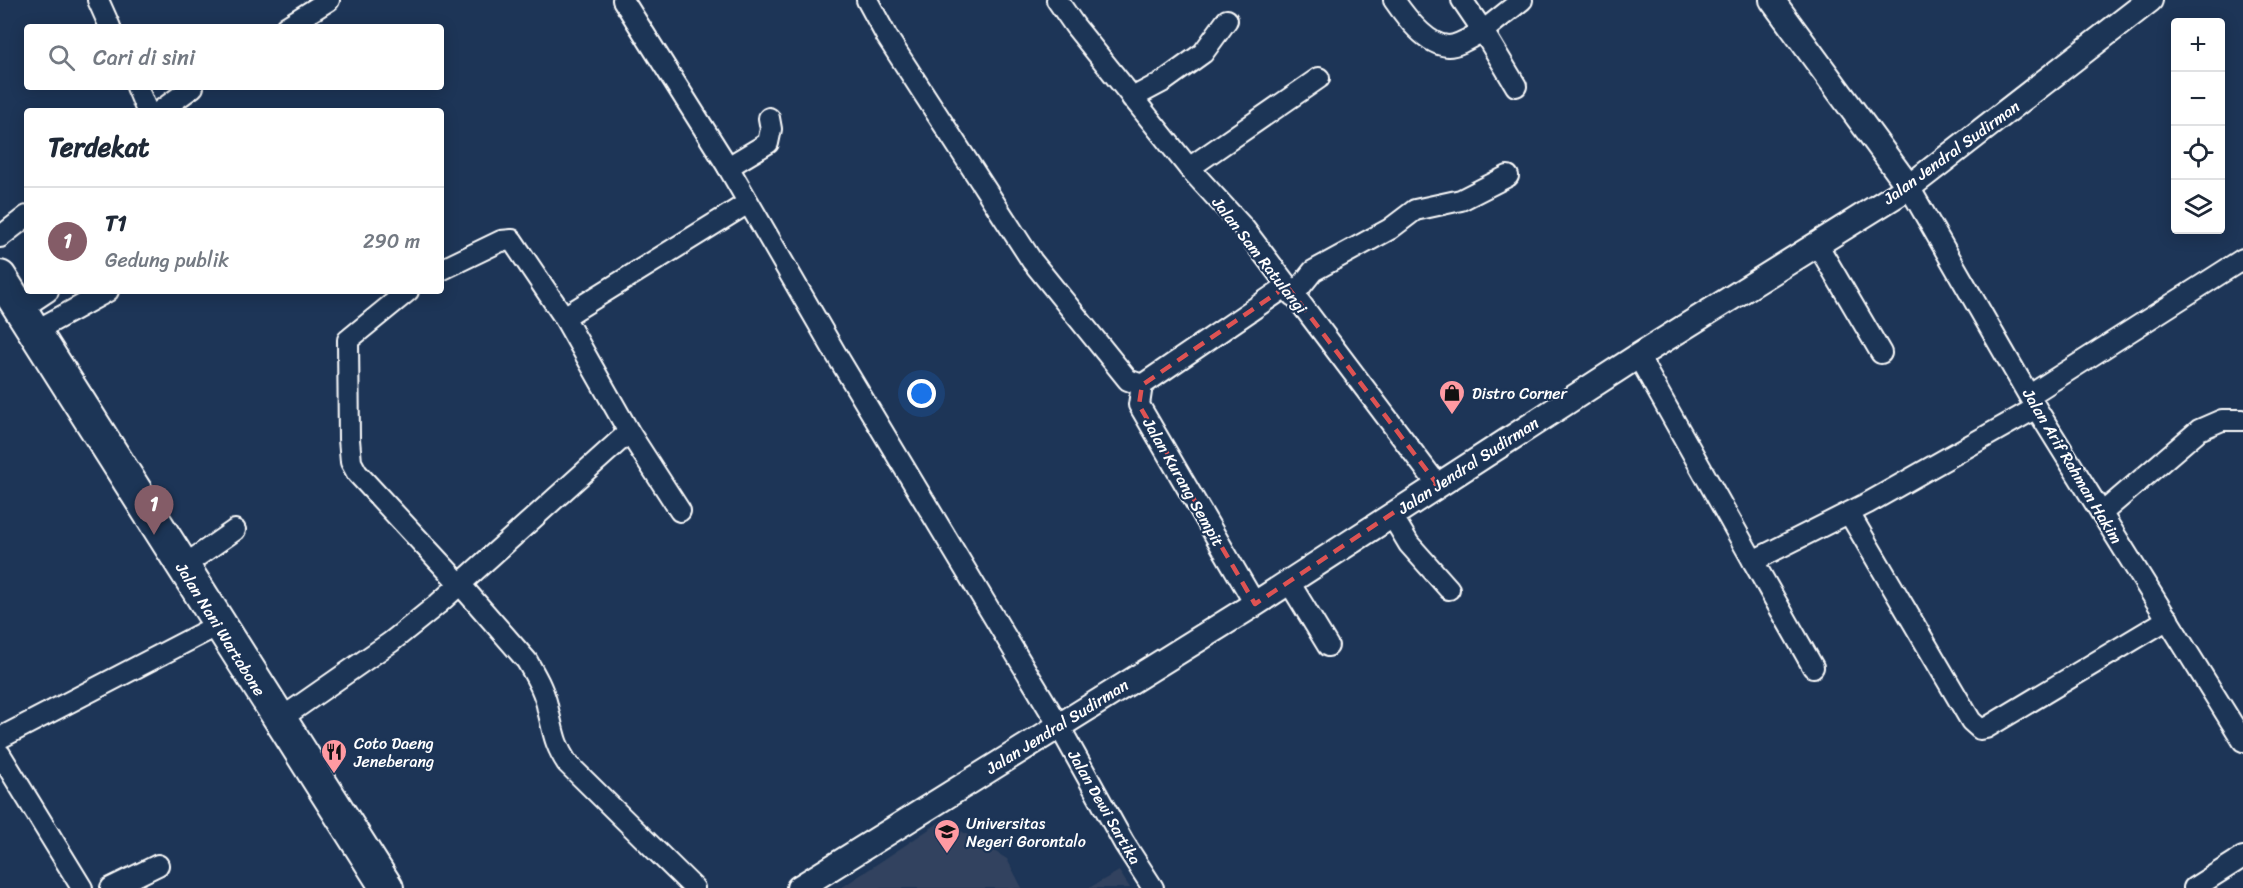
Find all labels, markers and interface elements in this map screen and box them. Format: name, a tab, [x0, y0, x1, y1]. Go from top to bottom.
map controls	[2171, 18, 2225, 234]
button: +	[2171, 18, 2225, 72]
search box	[24, 24, 444, 90]
text: Cari di sini	[93, 38, 195, 77]
icon: search	[45, 41, 78, 74]
button: −	[2171, 72, 2225, 126]
street label: Jalan Jendral Sudirman	[1876, 92, 2026, 213]
text: Terdekat	[48, 124, 149, 170]
button: locate	[2171, 126, 2225, 180]
button: layers	[2171, 180, 2225, 234]
street label: Jalan Sam Ratulangi	[1204, 190, 1315, 321]
text: T1	[105, 204, 127, 243]
text: 1	[63, 224, 72, 259]
text: 290 m	[363, 224, 420, 259]
text: Gedung publik	[105, 243, 229, 278]
shop icon: Distro Corner	[1437, 378, 1467, 416]
your location	[907, 379, 936, 408]
place label: Distro Corner	[1472, 379, 1568, 408]
street label: Jalan Arif Rahman Hakim	[2014, 382, 2131, 550]
street label: Jalan Jendral Sudirman	[1391, 409, 1545, 523]
street label: Jalan Kurang Sempit	[1134, 411, 1232, 552]
pin: 1	[134, 486, 174, 535]
street label: Jalan Nani Wartabone	[167, 556, 274, 702]
street label: Jalan Jendral Sudirman	[979, 671, 1135, 783]
place label: Coto Daeng Jeneberang	[353, 729, 434, 776]
restaurant icon: Coto Daeng Jeneberang	[319, 737, 349, 775]
street label: Jalan Dewi Sartika	[1059, 743, 1149, 870]
place label: Universitas Negeri Gorontalo	[966, 809, 1086, 856]
school or university icon: Universitas Negeri Gorontalo	[932, 817, 962, 855]

